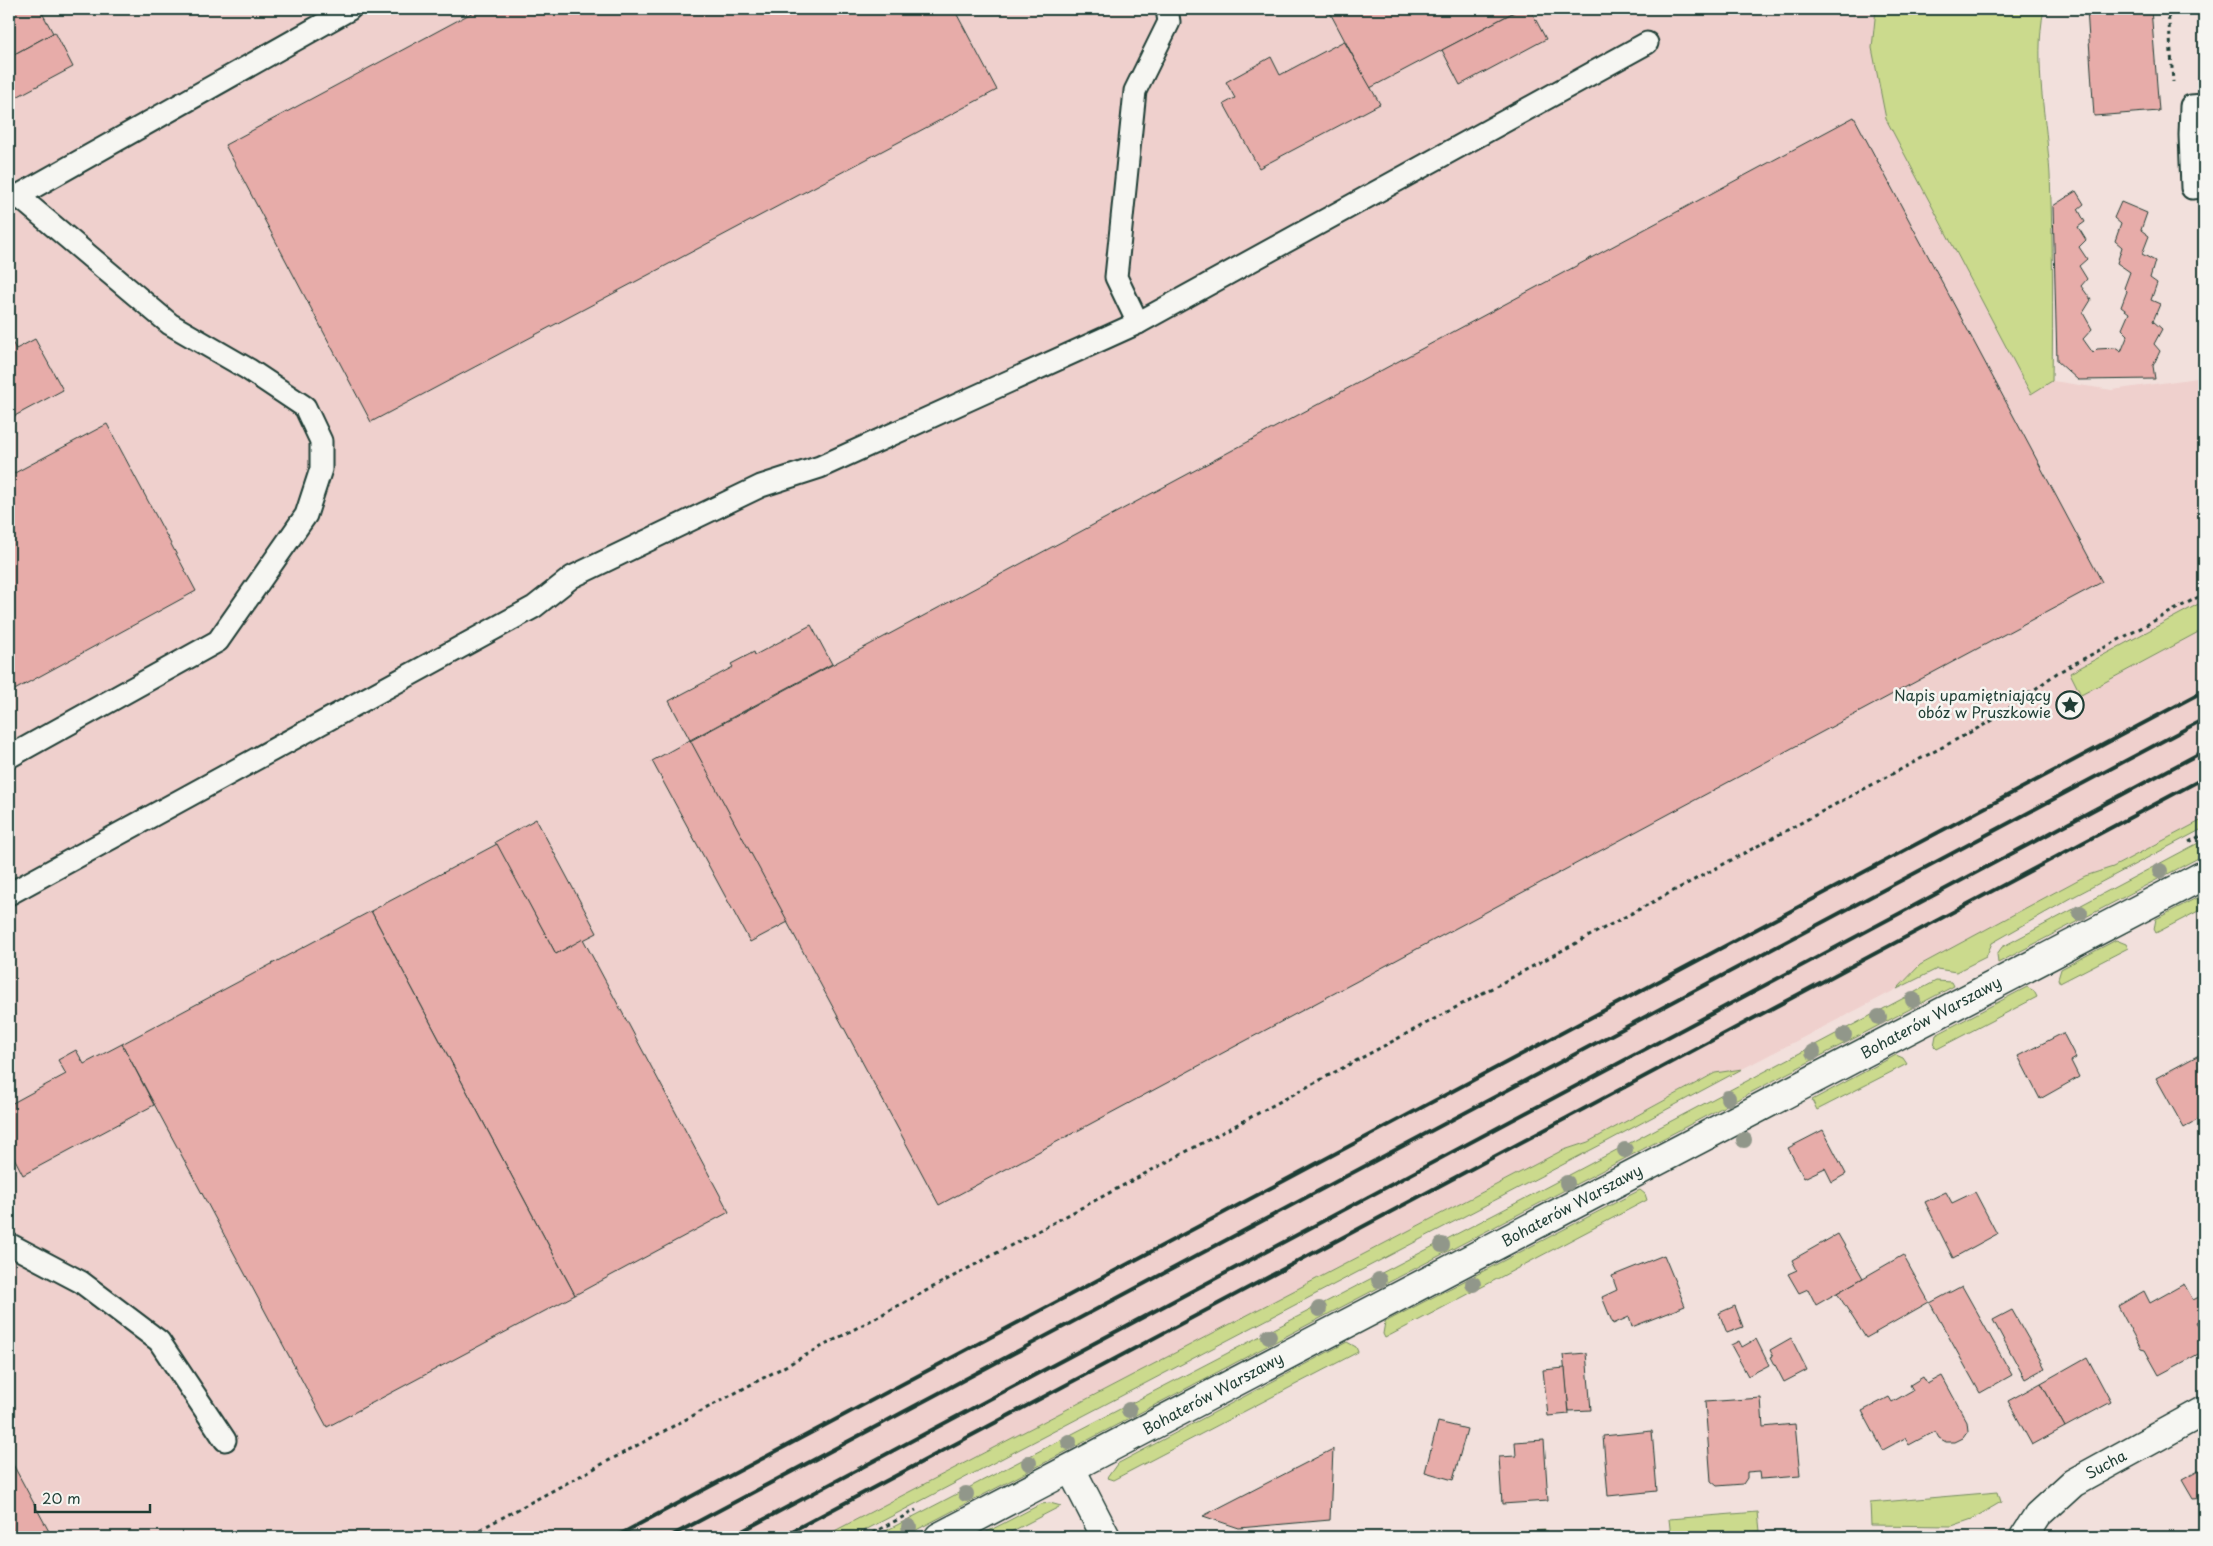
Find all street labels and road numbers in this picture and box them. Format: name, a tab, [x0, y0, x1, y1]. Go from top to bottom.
street label: Bohaterów Warszawy	[1856, 970, 2005, 1064]
street label: Bohaterów Warszawy	[1497, 1158, 1646, 1252]
street label: Bohaterów Warszawy	[1138, 1346, 1287, 1440]
street label: Sucha	[2080, 1443, 2131, 1484]

